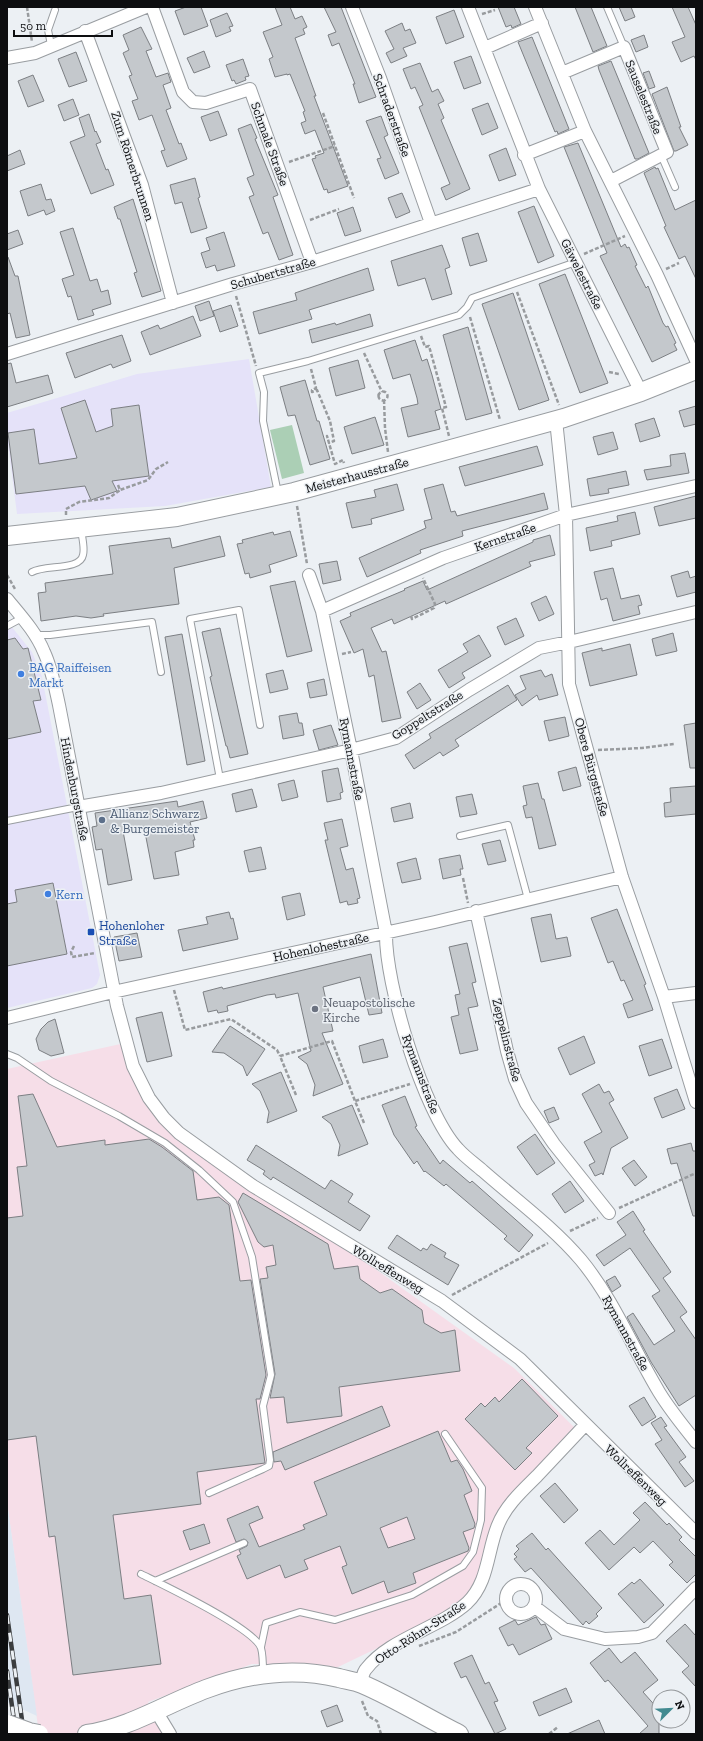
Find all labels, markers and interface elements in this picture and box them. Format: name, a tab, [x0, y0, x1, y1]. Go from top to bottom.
scale bar	[14, 12, 112, 38]
text: 50 m	[20, 19, 47, 33]
street label: Sauselestraße	[622, 58, 666, 136]
street label: Schraderstraße	[370, 71, 414, 159]
street label: Schmale Straße	[248, 100, 292, 188]
street label: Zum Römerbrunnen	[108, 109, 158, 223]
street label: Gäwelestraße	[558, 236, 606, 312]
street label: Schubertstraße	[229, 254, 317, 292]
street label: Meisterhausstraße	[304, 454, 410, 496]
street label: Kernstraße	[472, 519, 538, 555]
place label: BAG Raiffeisen Markt	[29, 660, 112, 690]
marker: BAG Raiffeisen Markt	[16, 669, 26, 679]
street label: Goppeltstraße	[389, 687, 465, 743]
street label: Rymannstraße	[337, 716, 367, 802]
street label: Obere Bürgstraße	[572, 716, 612, 818]
street label: Hindenburgstraße	[58, 736, 92, 842]
place label: Allianz Schwarz & Burgemeister	[110, 806, 199, 836]
marker: Allianz Schwarz & Burgemeister	[97, 815, 107, 825]
place label: Kern	[56, 887, 84, 902]
marker: Kern	[43, 889, 53, 899]
place label: Hohenloher Straße	[99, 918, 165, 948]
marker: Hohenloher Straße	[86, 927, 96, 937]
street label: Hohenlohestraße	[272, 930, 370, 964]
place label: Neuapostolische Kirche	[323, 995, 415, 1025]
street label: Zeppelinstraße	[489, 997, 525, 1083]
marker: Neuapostolische Kirche	[310, 1004, 320, 1014]
street label: Rymannstraße	[399, 1032, 443, 1116]
street label: Wollreffenweg	[349, 1242, 427, 1296]
street label: Rymannstraße	[599, 1293, 653, 1373]
street label: Wollreffenweg	[602, 1441, 670, 1509]
street label: Otto-Röhm-Straße	[372, 1597, 468, 1667]
north arrow	[651, 1689, 691, 1729]
text: N	[672, 1699, 688, 1712]

